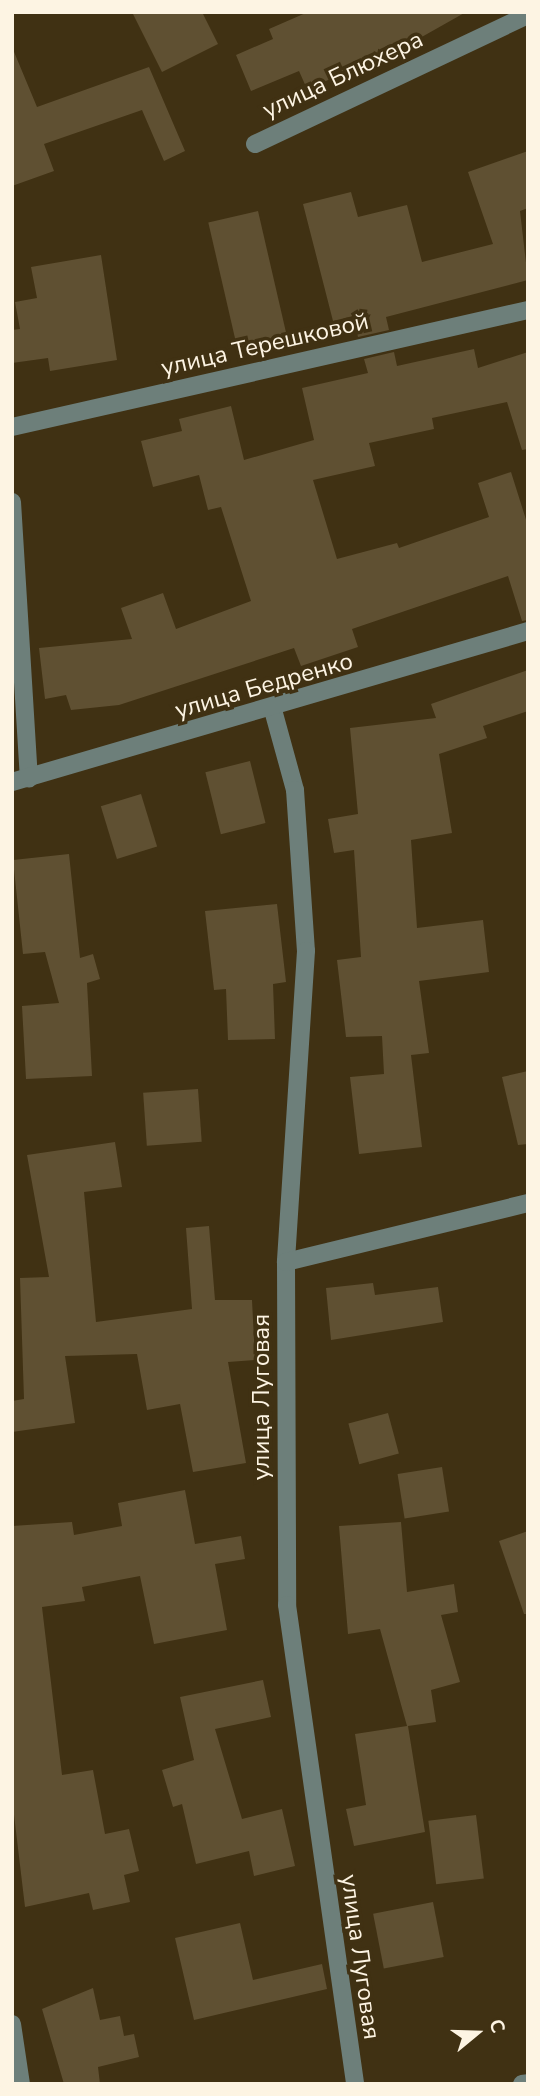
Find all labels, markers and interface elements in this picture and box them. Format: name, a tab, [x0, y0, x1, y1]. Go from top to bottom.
street label: улица Блюхера	[258, 25, 428, 125]
street label: улица Терешковой	[158, 307, 372, 383]
street label: улица Бедренко	[172, 647, 356, 725]
street label: улица Луговая	[248, 1314, 276, 1480]
street label: улица Луговая	[334, 1873, 386, 2041]
north arrow	[442, 1998, 512, 2068]
text: С	[482, 2016, 511, 2036]

